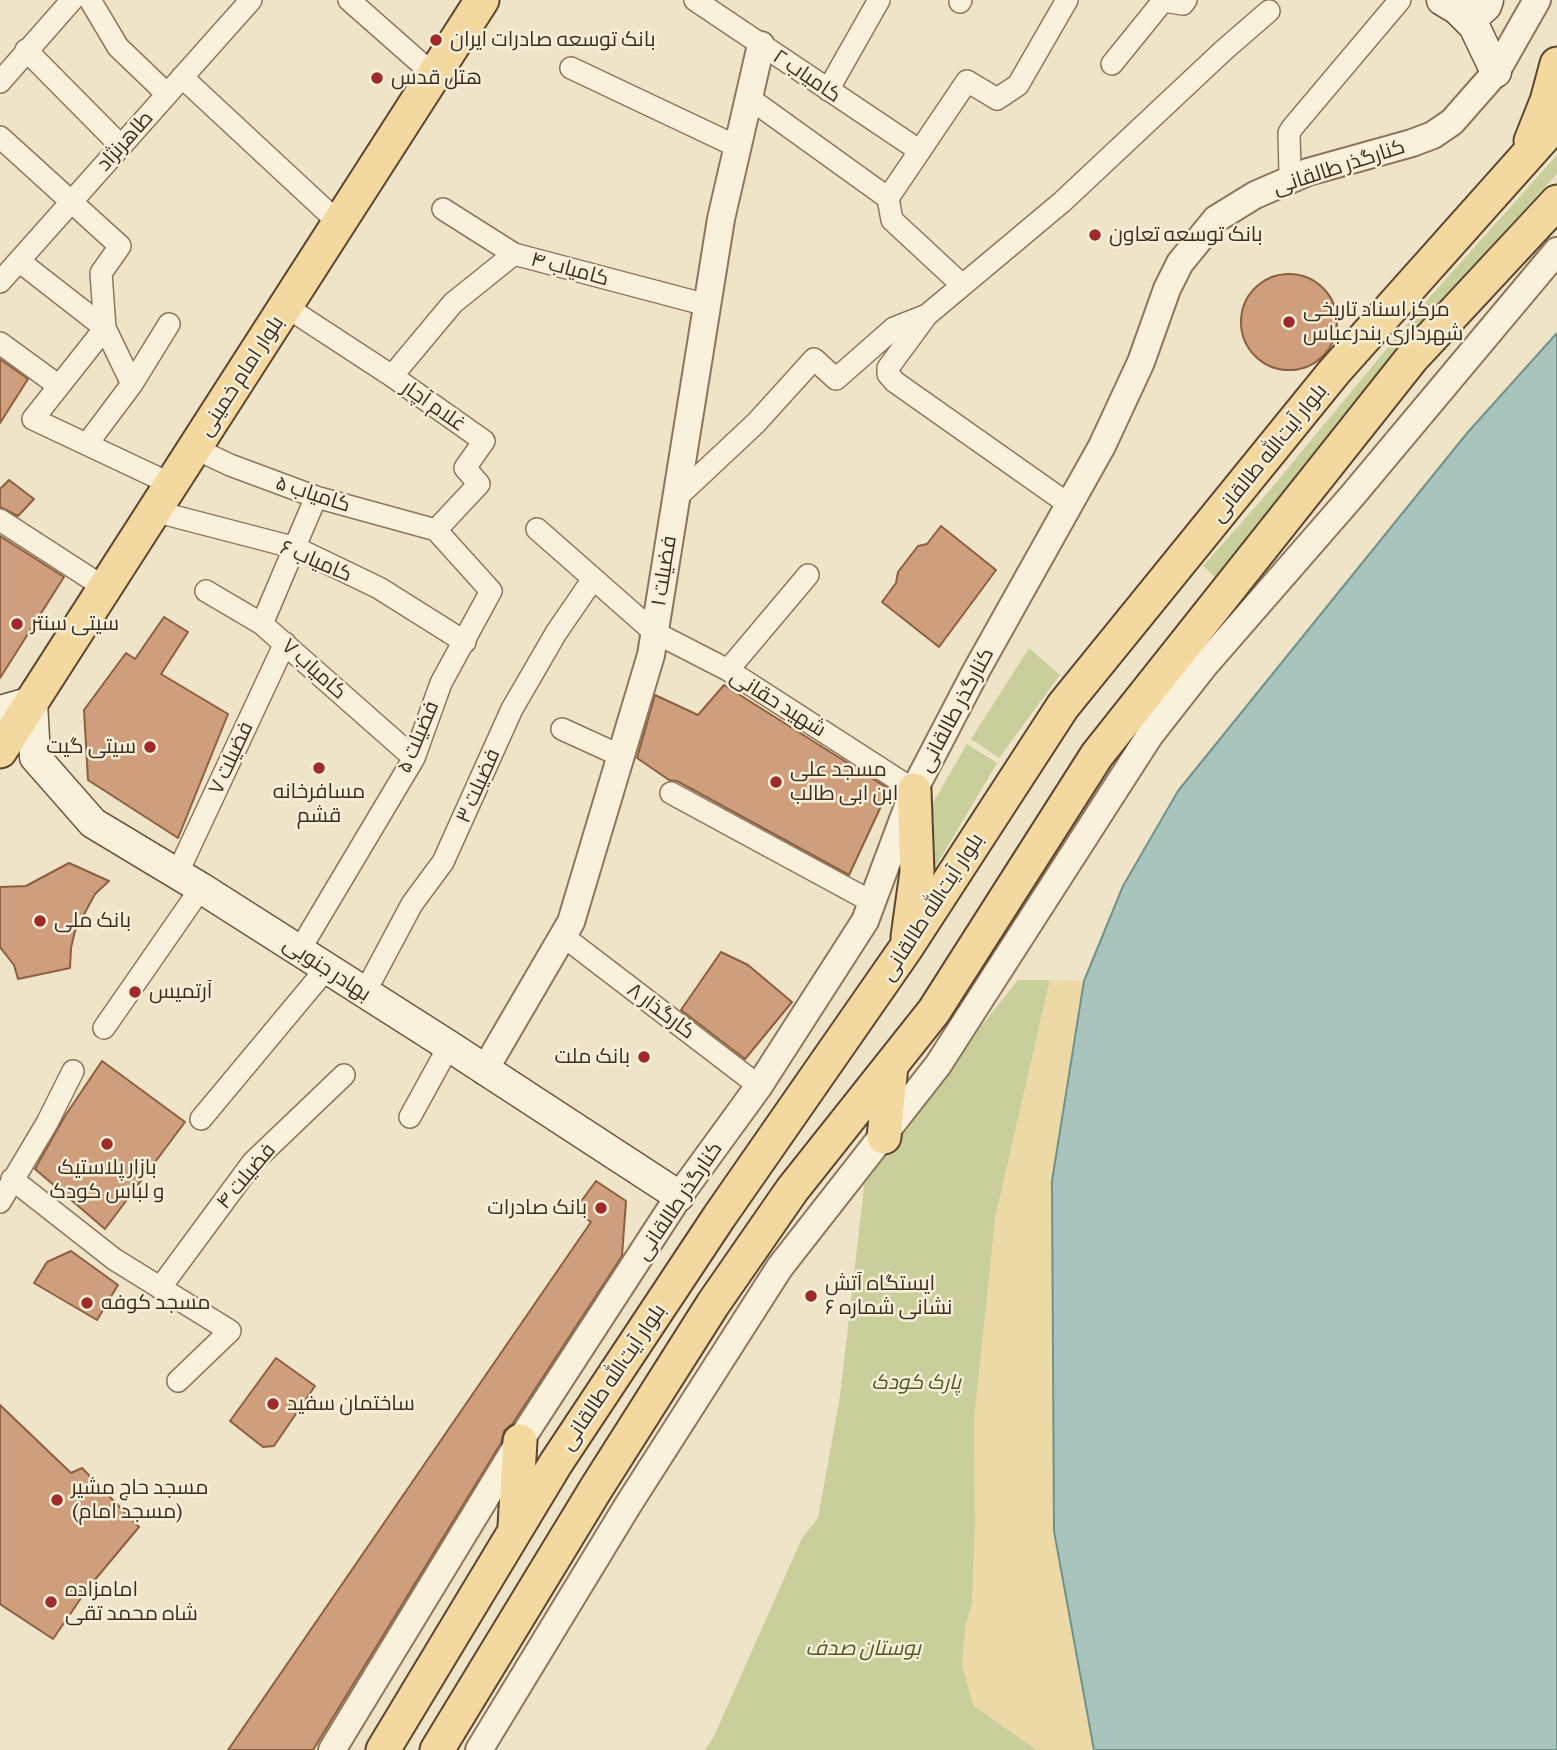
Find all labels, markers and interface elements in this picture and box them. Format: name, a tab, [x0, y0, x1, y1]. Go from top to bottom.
place label: بانک توسعه صادرات ایران	[450, 27, 655, 53]
marker: بانک توسعه صادرات ایران	[428, 32, 444, 48]
street label: کامیاب ۲	[768, 44, 846, 108]
place label: هتل قدس	[391, 65, 482, 91]
marker: هتل قدس	[369, 70, 385, 86]
street label: طاهرنژاد	[91, 106, 159, 176]
street label: کنارگذر طالقانی	[1270, 134, 1408, 200]
place label: بانک توسعه تعاون	[1109, 222, 1263, 248]
marker: بانک توسعه تعاون	[1087, 227, 1103, 243]
street label: کامیاب ۴	[528, 247, 612, 291]
place label: مرکز اسناد تاریخی شهرداری بندرعباس	[1303, 297, 1463, 347]
street label: بلوار امام خمینی	[193, 311, 289, 441]
marker: مرکز اسناد تاریخی شهرداری بندرعباس	[1281, 314, 1297, 330]
street label: غلام آچار	[397, 375, 471, 437]
street label: بلوار آیت‌الله طالقانی	[1205, 379, 1333, 527]
street label: کامیاب ۵	[272, 470, 354, 518]
street label: فضیلت ۱	[646, 534, 682, 608]
street label: کامیاب ۶	[276, 535, 356, 587]
place label: سیتی سنتر	[31, 611, 119, 637]
marker: سیتی سنتر	[9, 616, 25, 632]
street label: کامیاب ۷	[276, 633, 352, 705]
street label: کنارگذر طالقانی	[913, 643, 999, 777]
street label: شهید حقانی	[726, 664, 830, 742]
street label: فضیلت ۵	[392, 697, 444, 777]
street label: فضیلت ۷	[203, 718, 259, 798]
place label: سیتی گیت	[46, 734, 136, 760]
marker: سیتی گیت	[142, 739, 158, 755]
street label: فضیلت ۳	[451, 745, 505, 827]
place label: مسجد علی ابن ابی طالب	[790, 757, 898, 807]
marker: مسافرخانه قشم	[311, 760, 327, 776]
marker: مسجد علی ابن ابی طالب	[768, 774, 784, 790]
place label: مسافرخانه قشم	[273, 779, 365, 829]
street label: بلوار آیت‌الله طالقانی	[875, 829, 989, 985]
place label: بانک ملی	[54, 908, 131, 934]
marker: بانک ملی	[32, 913, 48, 929]
street label: بهادر جنوبی	[278, 931, 376, 1007]
street label: کارگذار ۸	[622, 977, 700, 1045]
place label: آرتمیس	[149, 979, 212, 1005]
marker: آرتمیس	[127, 984, 143, 1000]
place label: بانک ملت	[554, 1044, 630, 1070]
marker: بانک ملت	[636, 1049, 652, 1065]
marker: بازار پلاستیک و لباس کودک	[99, 1136, 115, 1152]
street label: کنارگذر طالقانی	[630, 1137, 728, 1265]
street label: فضیلت ۴	[211, 1138, 281, 1214]
place label: بازار پلاستیک و لباس کودک	[50, 1155, 164, 1205]
place label: بانک صادرات	[487, 1195, 587, 1221]
marker: بانک صادرات	[593, 1200, 609, 1216]
place label: ایستگاه آتش نشانی شماره ۶	[825, 1271, 952, 1321]
marker: ایستگاه آتش نشانی شماره ۶	[803, 1288, 819, 1304]
place label: مسجد کوفه	[101, 1290, 211, 1316]
marker: مسجد کوفه	[79, 1295, 95, 1311]
street label: بلوار آیت‌الله طالقانی	[555, 1299, 671, 1455]
park label: پارک کودک	[871, 1370, 961, 1396]
place label: ساختمان سفید	[287, 1391, 415, 1417]
marker: ساختمان سفید	[265, 1396, 281, 1412]
place label: مسجد حاج مشیر (مسجد امام)	[71, 1475, 208, 1525]
marker: مسجد حاج مشیر (مسجد امام)	[49, 1492, 65, 1508]
place label: امامزاده شاه محمد تقی	[65, 1577, 198, 1627]
marker: امامزاده شاه محمد تقی	[43, 1594, 59, 1610]
park label: بوستان صدف	[805, 1636, 921, 1662]

